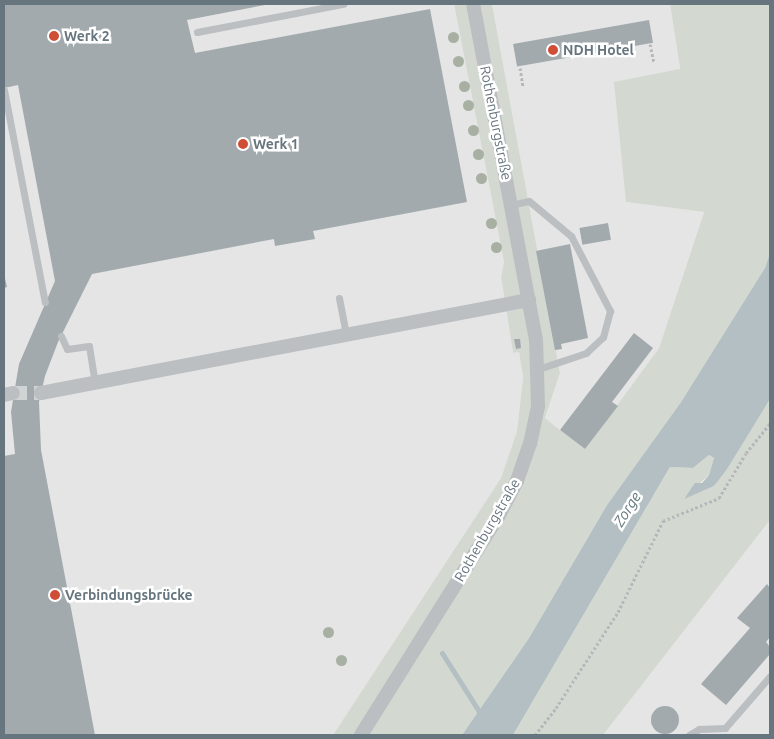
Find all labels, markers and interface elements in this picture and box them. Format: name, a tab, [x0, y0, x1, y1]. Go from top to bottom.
place label: Werk 2	[64, 28, 110, 44]
marker: Werk 2	[48, 30, 60, 42]
place label: NDH Hotel	[563, 42, 634, 58]
marker: NDH Hotel	[547, 44, 559, 56]
street label: Rothenburgstraße	[477, 65, 515, 181]
place label: Werk 1	[253, 136, 299, 152]
marker: Werk 1	[237, 138, 249, 150]
street label: Rothenburgstraße	[451, 476, 523, 584]
water label: Zorge	[609, 488, 645, 530]
place label: Verbindungsbrücke	[65, 587, 193, 603]
marker: Verbindungsbrücke	[49, 589, 61, 601]

